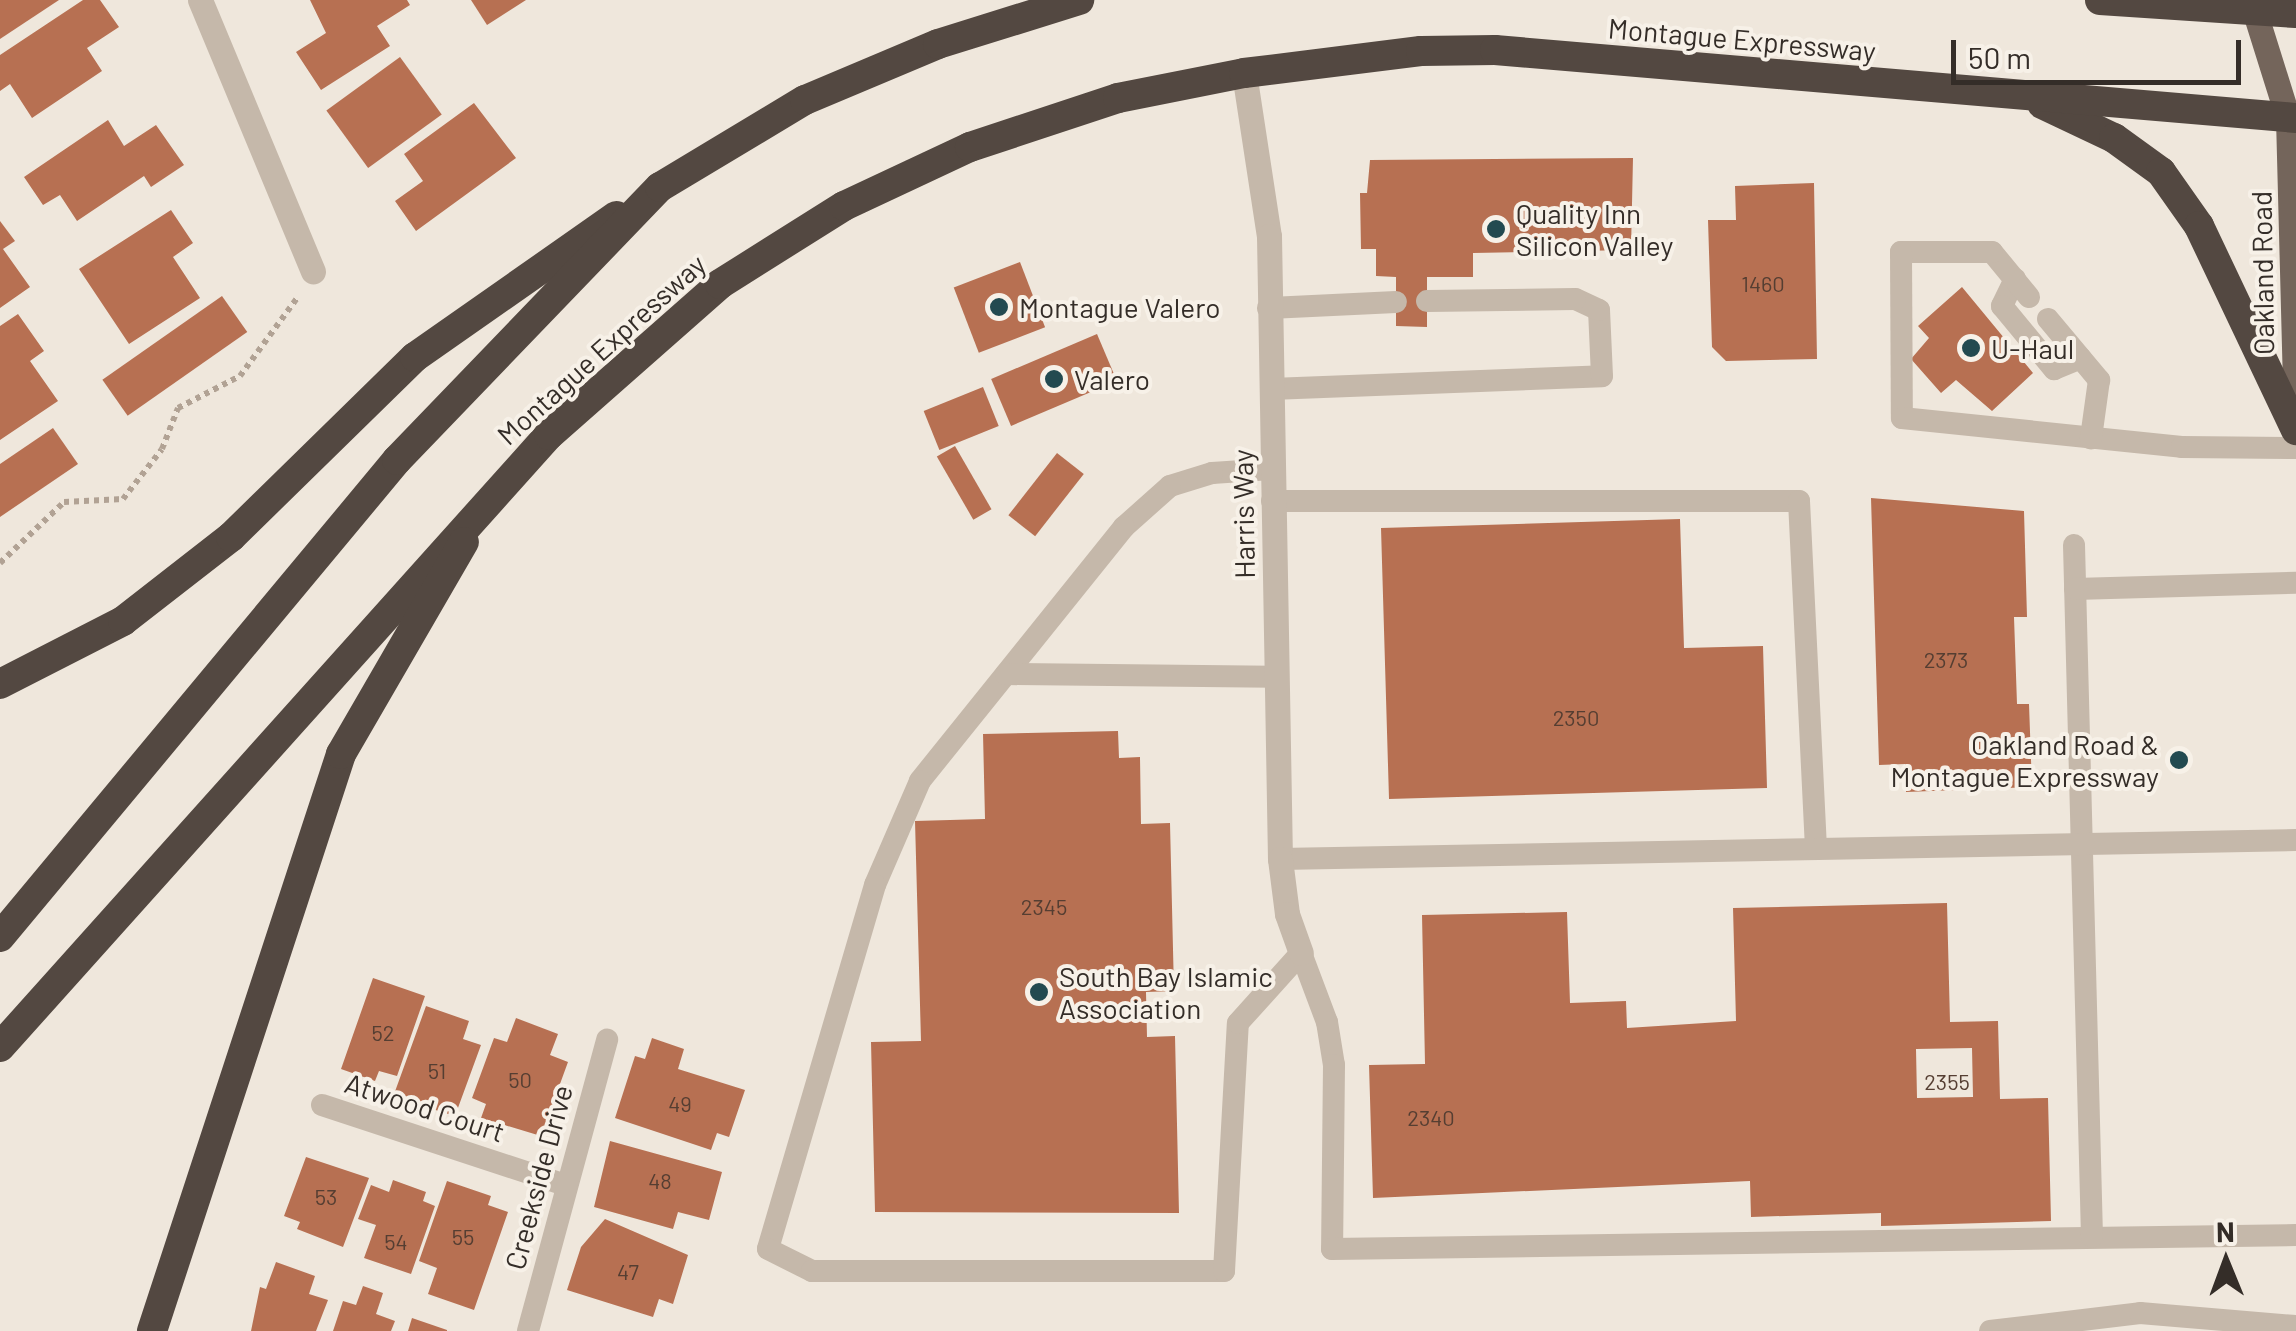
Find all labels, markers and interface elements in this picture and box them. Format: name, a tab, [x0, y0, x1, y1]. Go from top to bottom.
street label: Montague Expressway	[1607, 11, 1877, 67]
scale bar	[1956, 20, 2246, 82]
text: 50 m	[1968, 39, 2031, 75]
street label: Oakland Road	[2244, 191, 2280, 355]
place label: Quality Inn Silicon Valley	[1516, 196, 1673, 262]
marker: Quality Inn Silicon Valley	[1485, 218, 1507, 240]
street label: Montague Expressway	[490, 247, 712, 451]
house number: 1460	[1741, 271, 1785, 297]
place label: Montague Valero	[1019, 290, 1221, 324]
marker: Montague Valero	[988, 296, 1010, 318]
place label: U-Haul	[1991, 331, 2074, 365]
marker: U-Haul	[1960, 337, 1982, 359]
place label: Valero	[1074, 362, 1150, 396]
marker: Valero	[1043, 368, 1065, 390]
street label: Harris Way	[1225, 449, 1261, 579]
house number: 2373	[1924, 647, 1968, 673]
house number: 2350	[1553, 705, 1599, 731]
place label: Oakland Road & Montague Expressway	[1891, 727, 2159, 793]
marker: Oakland Road & Montague Expressway	[2168, 749, 2190, 771]
house number: 2345	[1021, 894, 1067, 920]
place label: South Bay Islamic Association	[1059, 959, 1273, 1025]
marker: South Bay Islamic Association	[1028, 981, 1050, 1003]
house number: 52	[371, 1020, 395, 1046]
house number: 51	[428, 1058, 446, 1084]
street label: Atwood Court	[341, 1065, 509, 1149]
house number: 50	[508, 1067, 532, 1093]
house number: 2355	[1924, 1069, 1970, 1095]
street label: Creekside Drive	[497, 1081, 579, 1273]
house number: 49	[668, 1091, 692, 1117]
house number: 2340	[1407, 1105, 1455, 1131]
house number: 48	[648, 1168, 672, 1194]
house number: 53	[315, 1184, 337, 1210]
north arrow	[2176, 1211, 2276, 1311]
text: N	[2216, 1214, 2235, 1248]
house number: 55	[452, 1224, 474, 1250]
house number: 54	[384, 1229, 408, 1255]
house number: 47	[617, 1259, 639, 1285]

